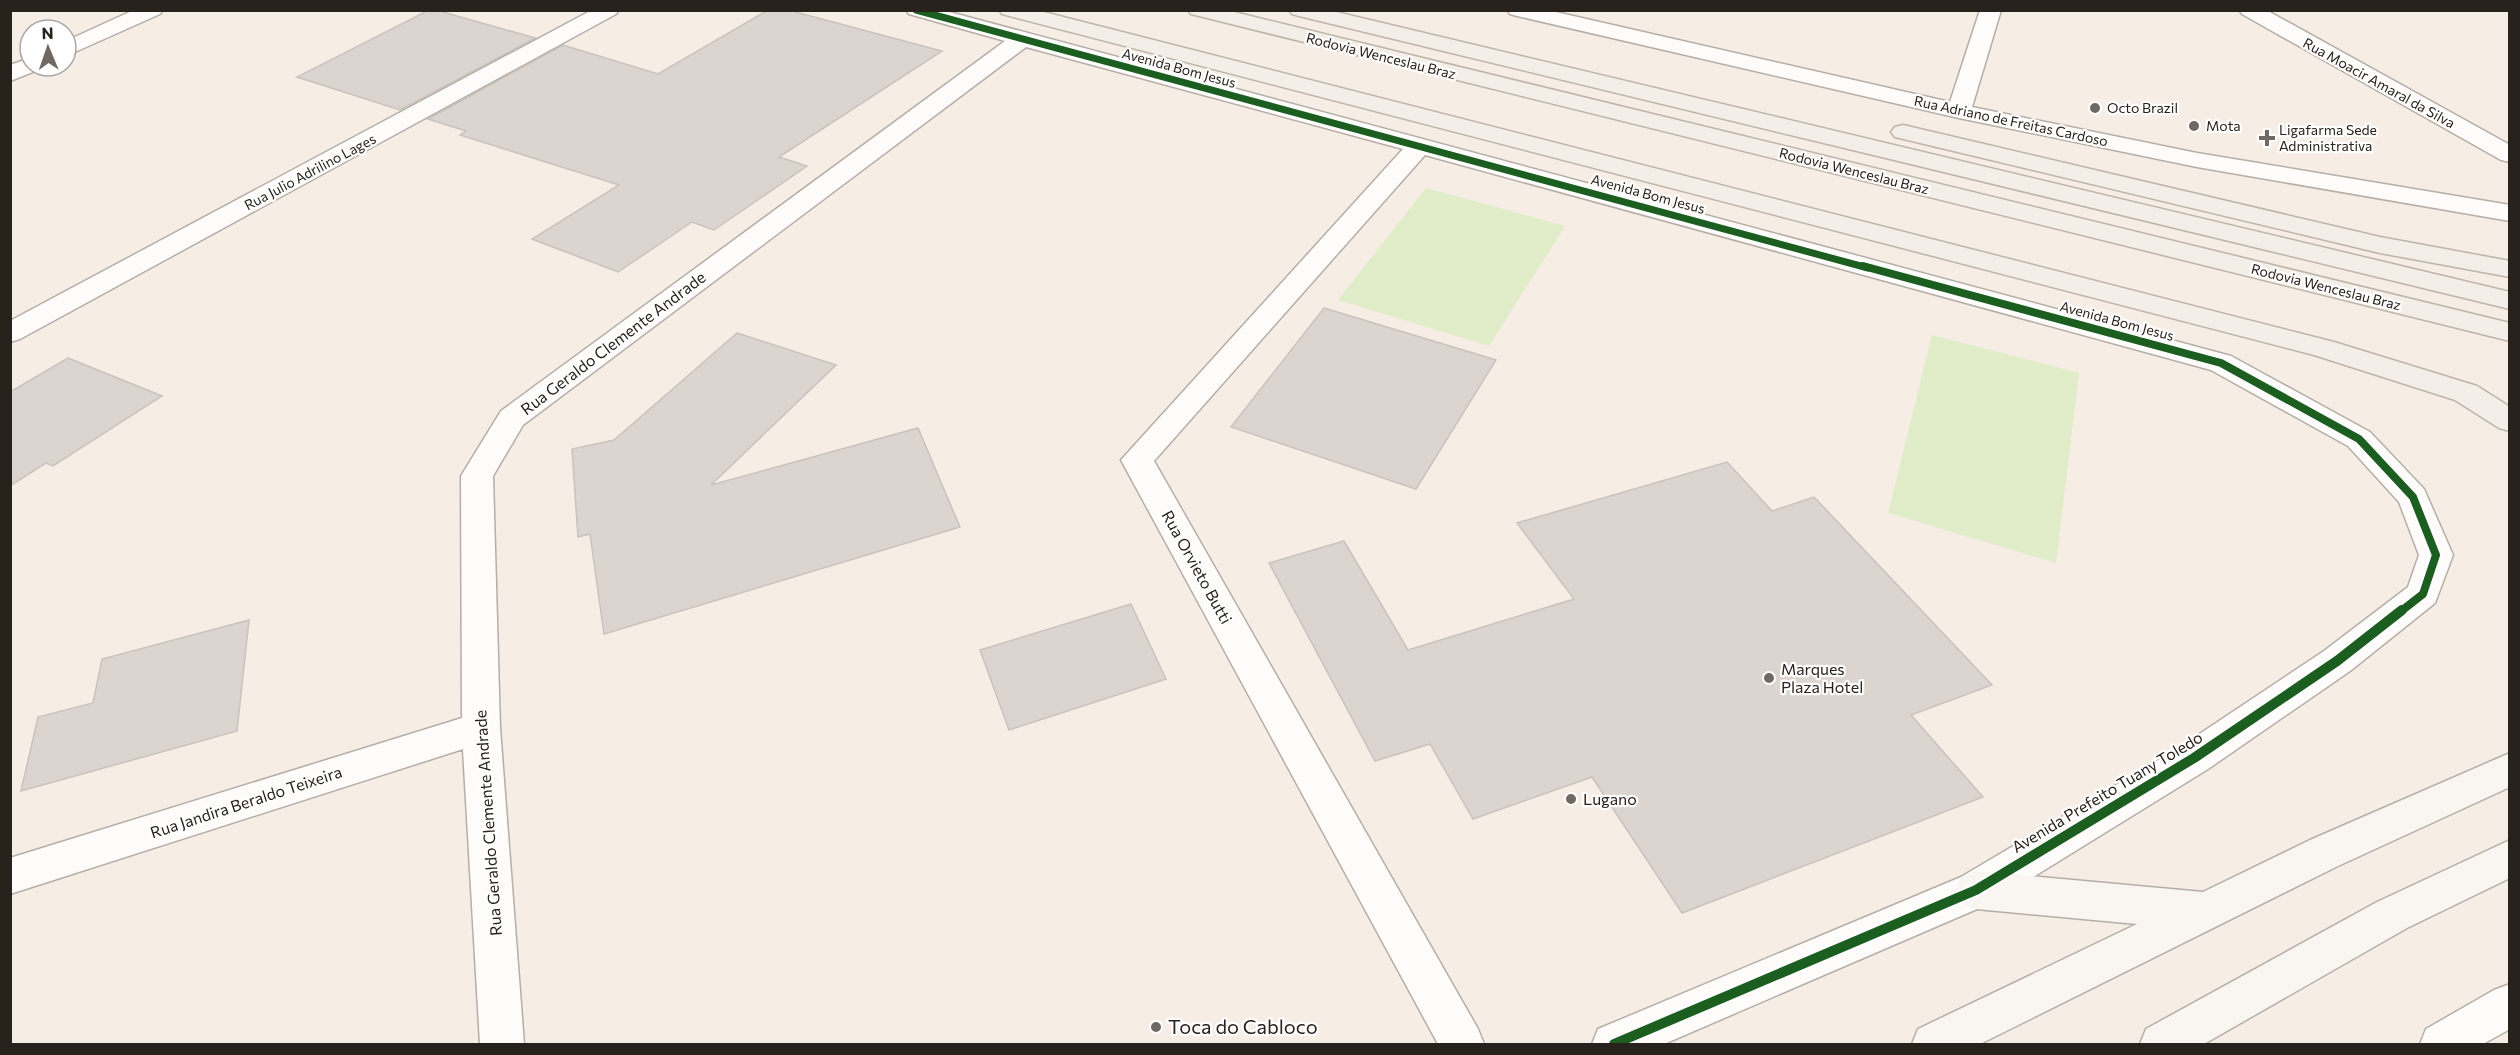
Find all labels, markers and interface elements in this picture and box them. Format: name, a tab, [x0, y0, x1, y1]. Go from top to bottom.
north arrow	[18, 18, 78, 78]
text: N	[41, 23, 54, 42]
street label: Rodovia Wenceslau Braz	[1304, 29, 1458, 82]
street label: Rua Moacir Amaral da Silva	[2300, 34, 2458, 131]
street label: Avenida Bom Jesus	[1120, 44, 1238, 91]
street label: Rua Adriano de Freitas Cardoso	[1913, 92, 2110, 149]
place label: Octo Brazil	[2107, 99, 2178, 116]
marker: Octo Brazil	[2088, 101, 2102, 115]
place label: Mota	[2206, 117, 2241, 134]
marker: Mota	[2187, 119, 2201, 133]
place label: Ligafarma Sede Administrativa	[2279, 121, 2377, 154]
street label: Rua Julio Adrilino Lages	[241, 130, 378, 213]
marker: Ligafarma Sede Administrativa	[2260, 131, 2274, 145]
street label: Rodovia Wenceslau Braz	[1777, 144, 1931, 197]
street label: Avenida Bom Jesus	[1589, 170, 1707, 217]
street label: Rodovia Wenceslau Braz	[2249, 260, 2403, 313]
street label: Rua Geraldo Clemente Andrade	[517, 267, 709, 418]
street label: Avenida Bom Jesus	[2058, 297, 2176, 344]
street label: Rua Orvieto Butti	[1158, 507, 1236, 627]
place label: Marques Plaza Hotel	[1781, 659, 1863, 696]
marker: Marques Plaza Hotel	[1762, 671, 1776, 685]
street label: Rua Geraldo Clemente Andrade	[470, 709, 505, 937]
street label: Avenida Prefeito Tuany Toledo	[2008, 727, 2206, 856]
street label: Rua Jandira Beraldo Teixeira	[148, 762, 344, 842]
place label: Lugano	[1583, 789, 1637, 808]
marker: Lugano	[1564, 792, 1578, 806]
place label: Toca do Cabloco	[1168, 1014, 1318, 1038]
marker: Toca do Cabloco	[1149, 1020, 1163, 1034]

